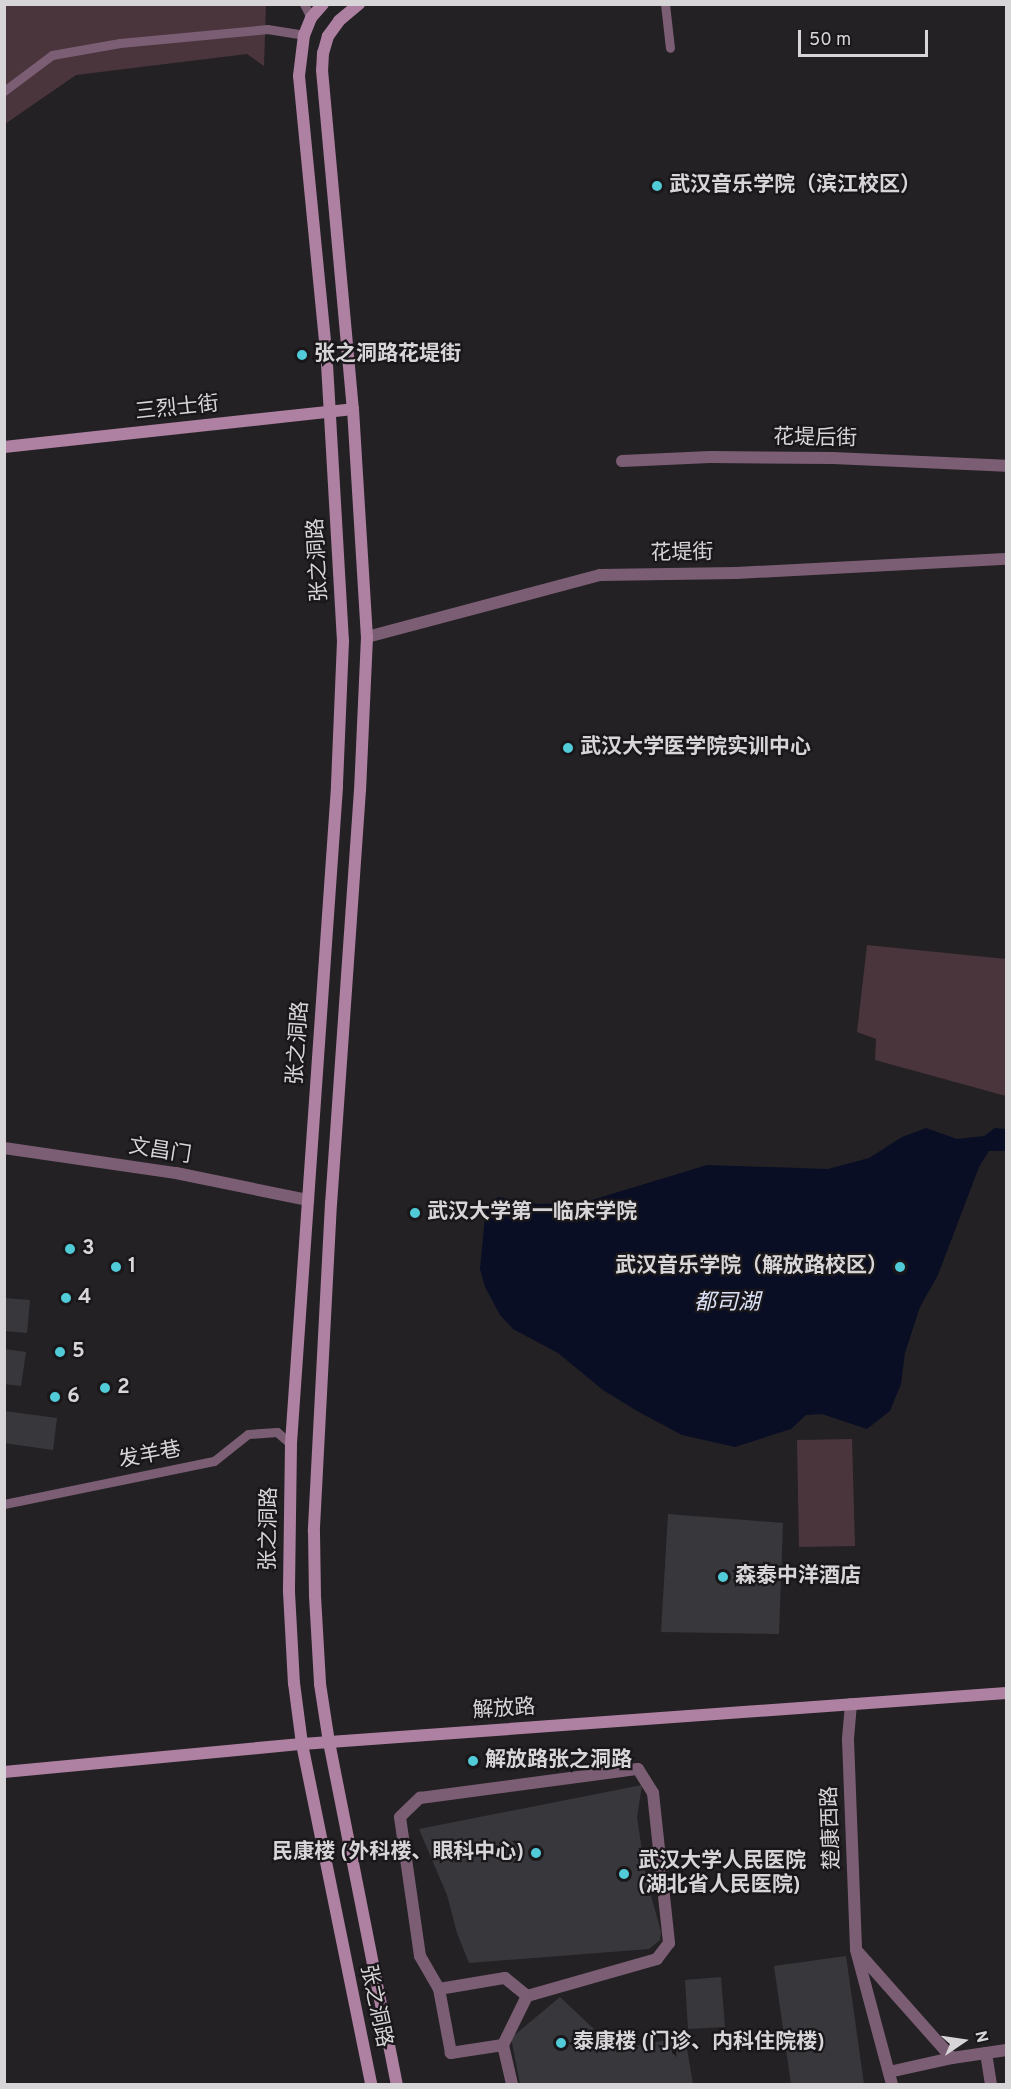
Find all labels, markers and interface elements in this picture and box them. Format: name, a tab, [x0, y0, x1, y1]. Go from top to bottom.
scale bar	[801, 18, 932, 56]
text: 50 m	[809, 29, 851, 52]
place label: 武汉音乐学院（滨江校区）	[669, 173, 921, 199]
marker: 武汉音乐学院（滨江校区）	[650, 179, 664, 193]
place label: 张之洞路花堤街	[314, 342, 461, 368]
marker: 张之洞路花堤街	[295, 348, 309, 362]
street label: 三烈士街	[134, 392, 220, 426]
street label: 花堤后街	[773, 426, 857, 452]
street label: 张之洞路	[304, 517, 334, 603]
street label: 花堤街	[650, 541, 714, 567]
place label: 武汉大学医学院实训中心	[580, 735, 811, 761]
marker: 武汉大学医学院实训中心	[561, 741, 575, 755]
street label: 张之洞路	[284, 1000, 314, 1086]
street label: 文昌门	[127, 1135, 193, 1169]
place label: 武汉大学第一临床学院	[427, 1200, 637, 1226]
marker: 武汉大学第一临床学院	[408, 1206, 422, 1220]
place label: 3	[82, 1236, 95, 1262]
marker: 3	[63, 1242, 77, 1256]
place label: 1	[128, 1254, 136, 1280]
place label: 武汉音乐学院（解放路校区）	[615, 1254, 888, 1280]
marker: 1	[109, 1260, 123, 1274]
marker: 武汉音乐学院（解放路校区）	[893, 1260, 907, 1274]
place label: 4	[78, 1285, 91, 1311]
marker: 4	[59, 1291, 73, 1305]
water label: 都司湖	[694, 1291, 760, 1317]
place label: 5	[72, 1339, 85, 1365]
marker: 5	[53, 1345, 67, 1359]
place label: 2	[117, 1375, 130, 1401]
marker: 2	[98, 1381, 112, 1395]
place label: 6	[67, 1384, 80, 1410]
marker: 6	[48, 1390, 62, 1404]
street label: 发羊巷	[117, 1438, 183, 1474]
street label: 张之洞路	[257, 1487, 283, 1571]
place label: 森泰中洋酒店	[735, 1564, 861, 1590]
marker: 森泰中洋酒店	[716, 1570, 730, 1584]
street label: 解放路	[472, 1695, 536, 1725]
place label: 解放路张之洞路	[485, 1748, 632, 1774]
marker: 解放路张之洞路	[466, 1754, 480, 1768]
street label: 楚康西路	[818, 1786, 846, 1870]
place label: 民康楼 (外科楼、眼科中心)	[272, 1840, 524, 1866]
marker: 民康楼 (外科楼、眼科中心)	[529, 1846, 543, 1860]
place label: 武汉大学人民医院 (湖北省人民医院)	[638, 1849, 806, 1899]
marker: 武汉大学人民医院 (湖北省人民医院)	[615, 1865, 633, 1883]
street label: 张之洞路	[354, 1962, 396, 2050]
north arrow	[933, 2011, 993, 2071]
text: N	[970, 2029, 992, 2045]
place label: 泰康楼 (门诊、内科住院楼)	[573, 2030, 825, 2056]
marker: 泰康楼 (门诊、内科住院楼)	[554, 2036, 568, 2050]

